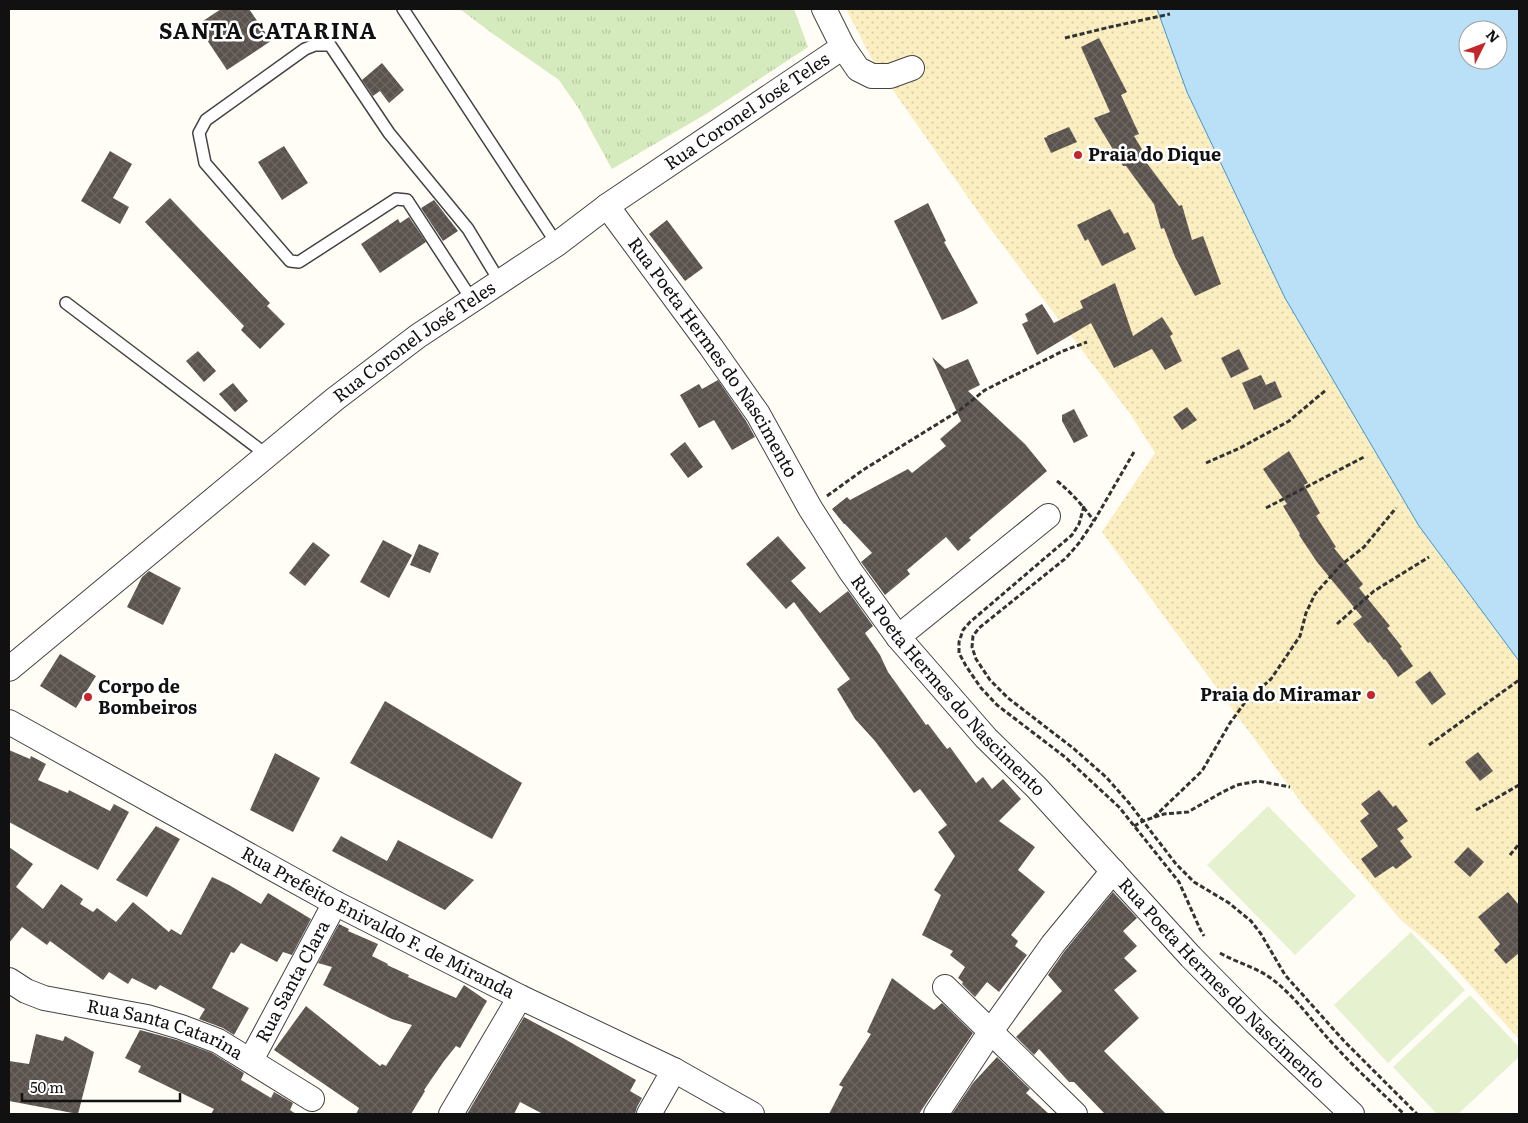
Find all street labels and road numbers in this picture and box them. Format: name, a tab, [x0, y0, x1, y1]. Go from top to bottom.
street label: Rua Coronel José Teles	[658, 45, 834, 176]
street label: Rua Poeta Hermes do Nascimento	[622, 231, 806, 482]
street label: Rua Coronel José Teles	[326, 274, 500, 408]
street label: Rua Poeta Hermes do Nascimento	[845, 568, 1053, 801]
street label: Rua Prefeito Enivaldo F. de Miranda	[237, 839, 520, 1004]
street label: Rua Poeta Hermes do Nascimento	[1113, 871, 1332, 1094]
street label: Rua Santa Clara	[248, 915, 336, 1047]
street label: Rua Santa Catarina	[85, 991, 249, 1066]

